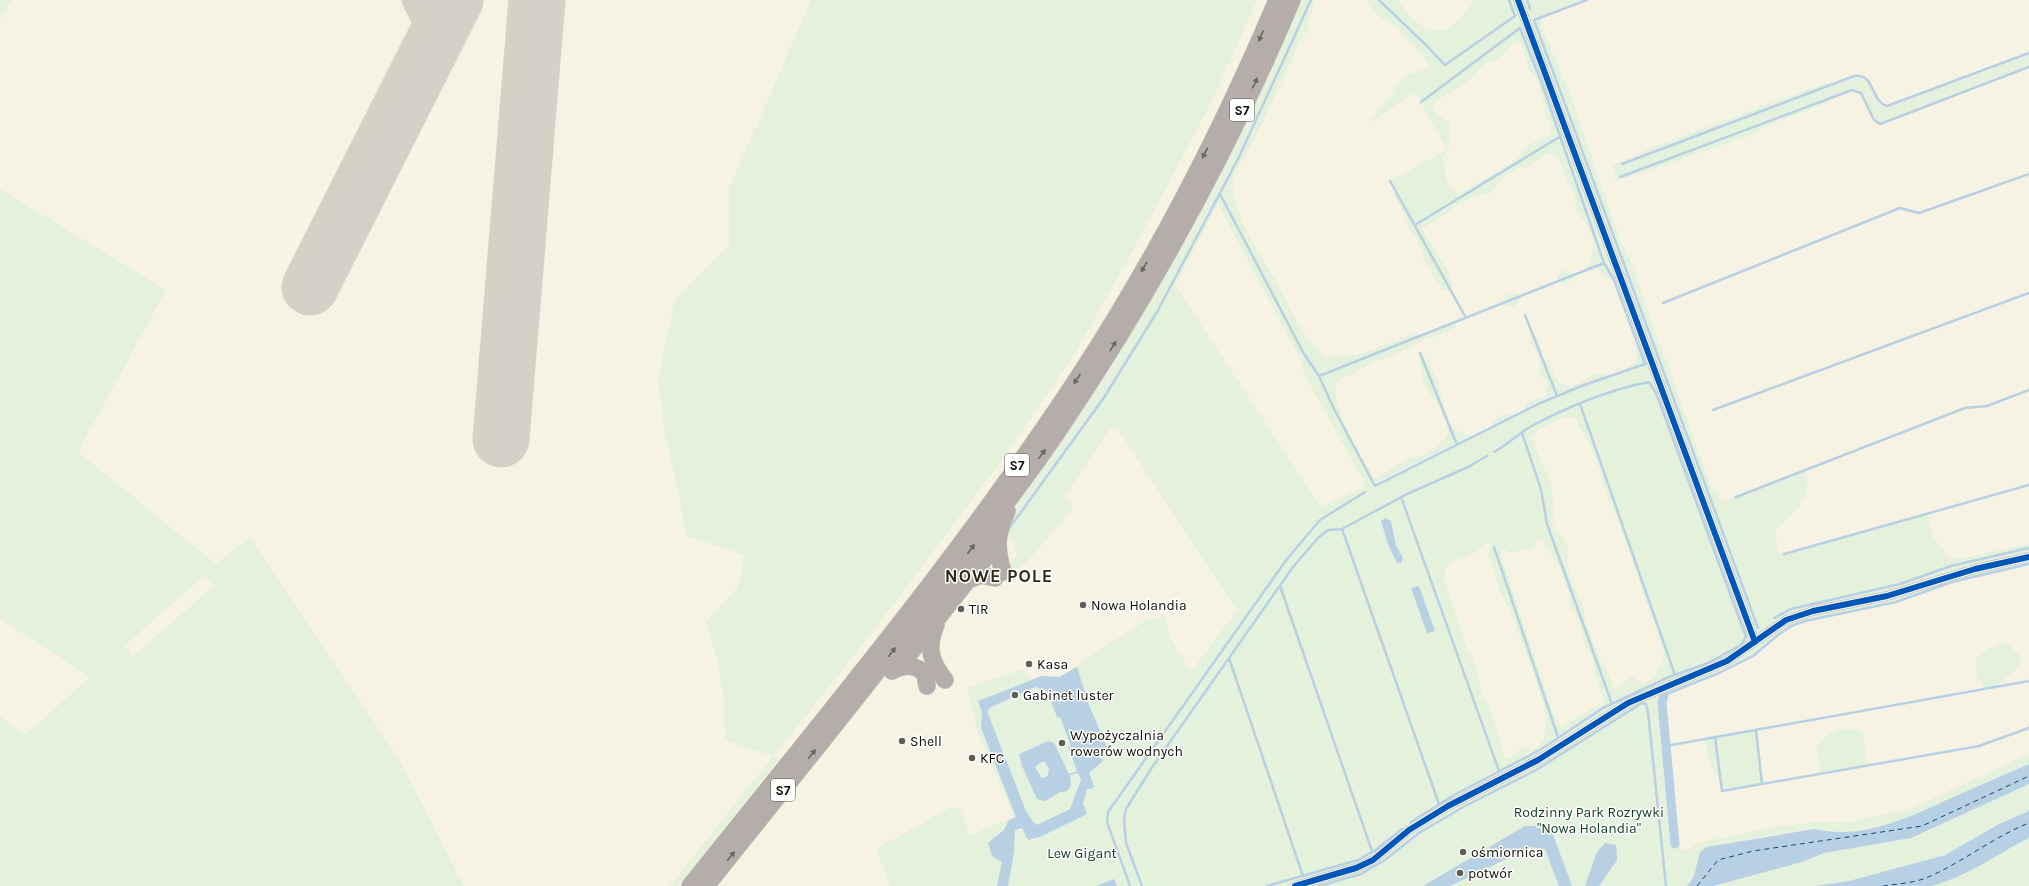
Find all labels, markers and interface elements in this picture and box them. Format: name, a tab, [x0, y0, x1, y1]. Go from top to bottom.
one-way arrow	[1258, 30, 1264, 41]
one-way arrow	[1252, 77, 1258, 88]
road number: S7	[1230, 99, 1254, 121]
one-way arrow	[1202, 147, 1208, 159]
one-way arrow	[1140, 262, 1147, 273]
one-way arrow	[1109, 340, 1117, 351]
one-way arrow	[1073, 373, 1080, 385]
one-way arrow	[1038, 449, 1046, 460]
road number: S7	[1005, 454, 1029, 476]
one-way arrow	[967, 544, 975, 554]
district label: NOWE POLE	[945, 565, 1053, 587]
place label: Nowa Holandia	[1091, 597, 1187, 614]
marker: Nowa Holandia	[1078, 600, 1088, 610]
place label: TIR	[969, 601, 989, 618]
marker: TIR	[956, 604, 966, 614]
one-way arrow	[888, 647, 896, 658]
place label: Kasa	[1037, 656, 1068, 673]
marker: Kasa	[1024, 659, 1034, 669]
place label: Gabinet luster	[1023, 687, 1115, 704]
marker: Gabinet luster	[1010, 690, 1020, 700]
place label: Wypożyczalnia rowerów wodnych	[1070, 727, 1183, 760]
place label: Shell	[910, 733, 942, 750]
marker: Shell	[897, 736, 907, 746]
marker: Wypożyczalnia rowerów wodnych	[1057, 738, 1067, 748]
one-way arrow	[807, 748, 816, 759]
place label: KFC	[980, 750, 1004, 767]
marker: KFC	[967, 753, 977, 763]
road number: S7	[771, 779, 795, 801]
park label: Rodzinny Park Rozrywki "Nowa Holandia"	[1514, 804, 1664, 837]
place label: ośmiornica	[1471, 844, 1544, 861]
park label: Lew Gigant	[1047, 845, 1117, 862]
marker: ośmiornica	[1458, 847, 1468, 857]
one-way arrow	[726, 850, 735, 861]
place label: potwór	[1468, 865, 1513, 882]
marker: potwór	[1455, 868, 1465, 878]

